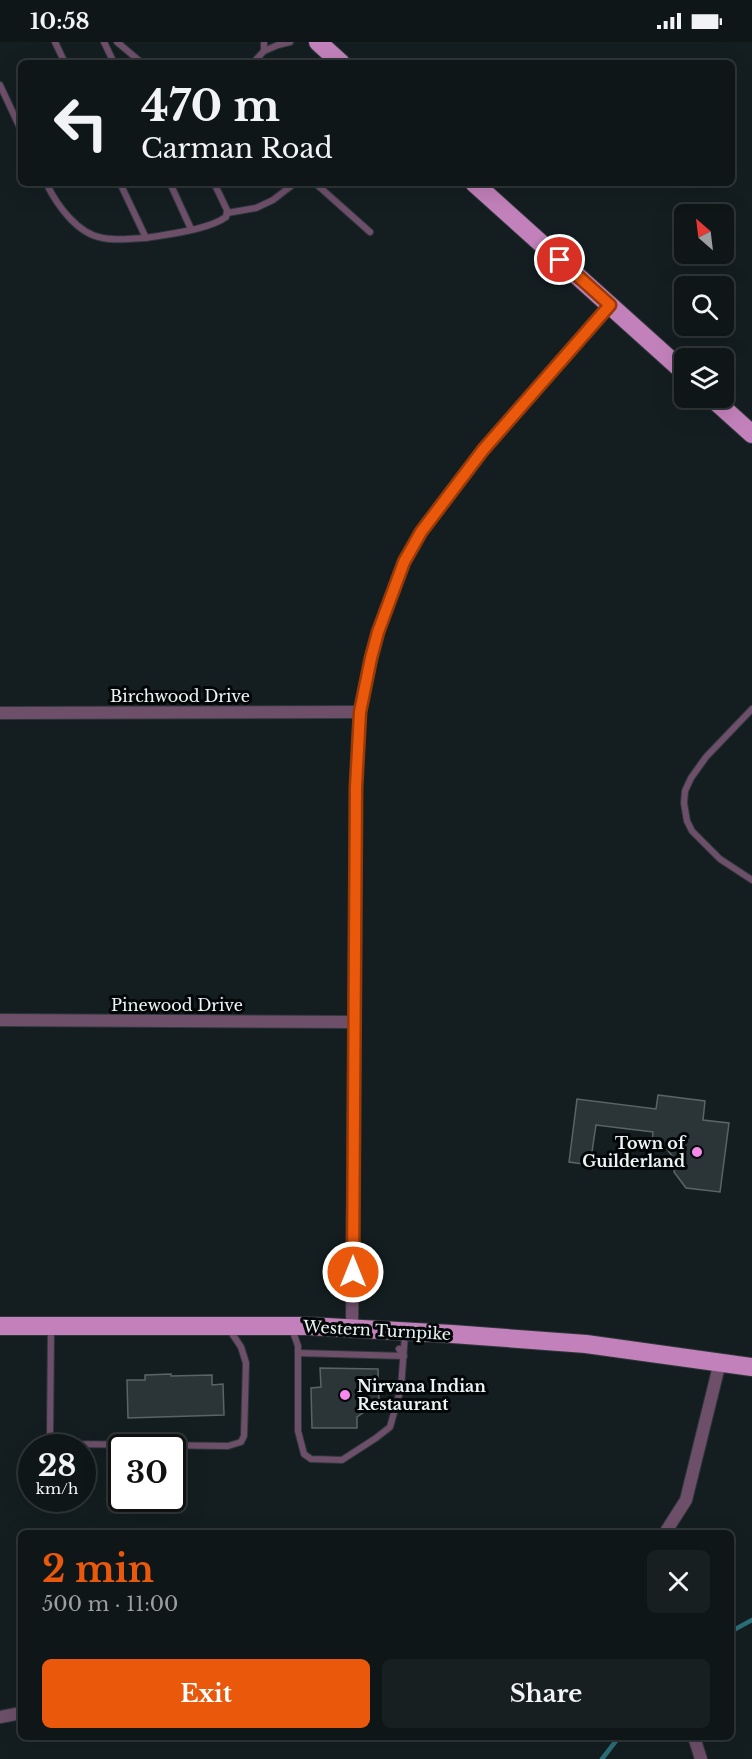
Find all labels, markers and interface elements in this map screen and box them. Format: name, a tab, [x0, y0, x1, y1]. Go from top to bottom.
text: 10:58	[30, 8, 90, 35]
text: 470 m	[141, 80, 280, 132]
icon: left	[42, 84, 120, 162]
text: Carman Road	[141, 132, 333, 165]
north arrow	[674, 204, 734, 264]
map controls	[674, 204, 734, 408]
pin	[534, 234, 585, 285]
icon: arrive	[543, 243, 576, 276]
button: search	[674, 276, 734, 336]
button: layers	[674, 348, 734, 408]
street label: Birchwood Drive	[110, 686, 250, 706]
street label: Pinewood Drive	[111, 995, 243, 1015]
place label: Town of Guilderland	[582, 1133, 687, 1171]
marker: Town of Guilderland	[690, 1145, 704, 1159]
position arrow	[321, 1240, 385, 1304]
street label: Western Turnpike	[302, 1316, 451, 1344]
place label: Nirvana Indian Restaurant	[357, 1376, 486, 1414]
marker: Nirvana Indian Restaurant	[338, 1388, 352, 1402]
speed limit sign: 30	[108, 1434, 186, 1512]
text: 28	[38, 1447, 76, 1484]
text: km/h	[36, 1479, 78, 1498]
text: 2 min	[42, 1547, 154, 1592]
button: close	[647, 1550, 710, 1613]
text: 500 m · 11:00	[42, 1592, 178, 1616]
button: Exit	[42, 1659, 370, 1728]
button: Share	[382, 1659, 710, 1728]

